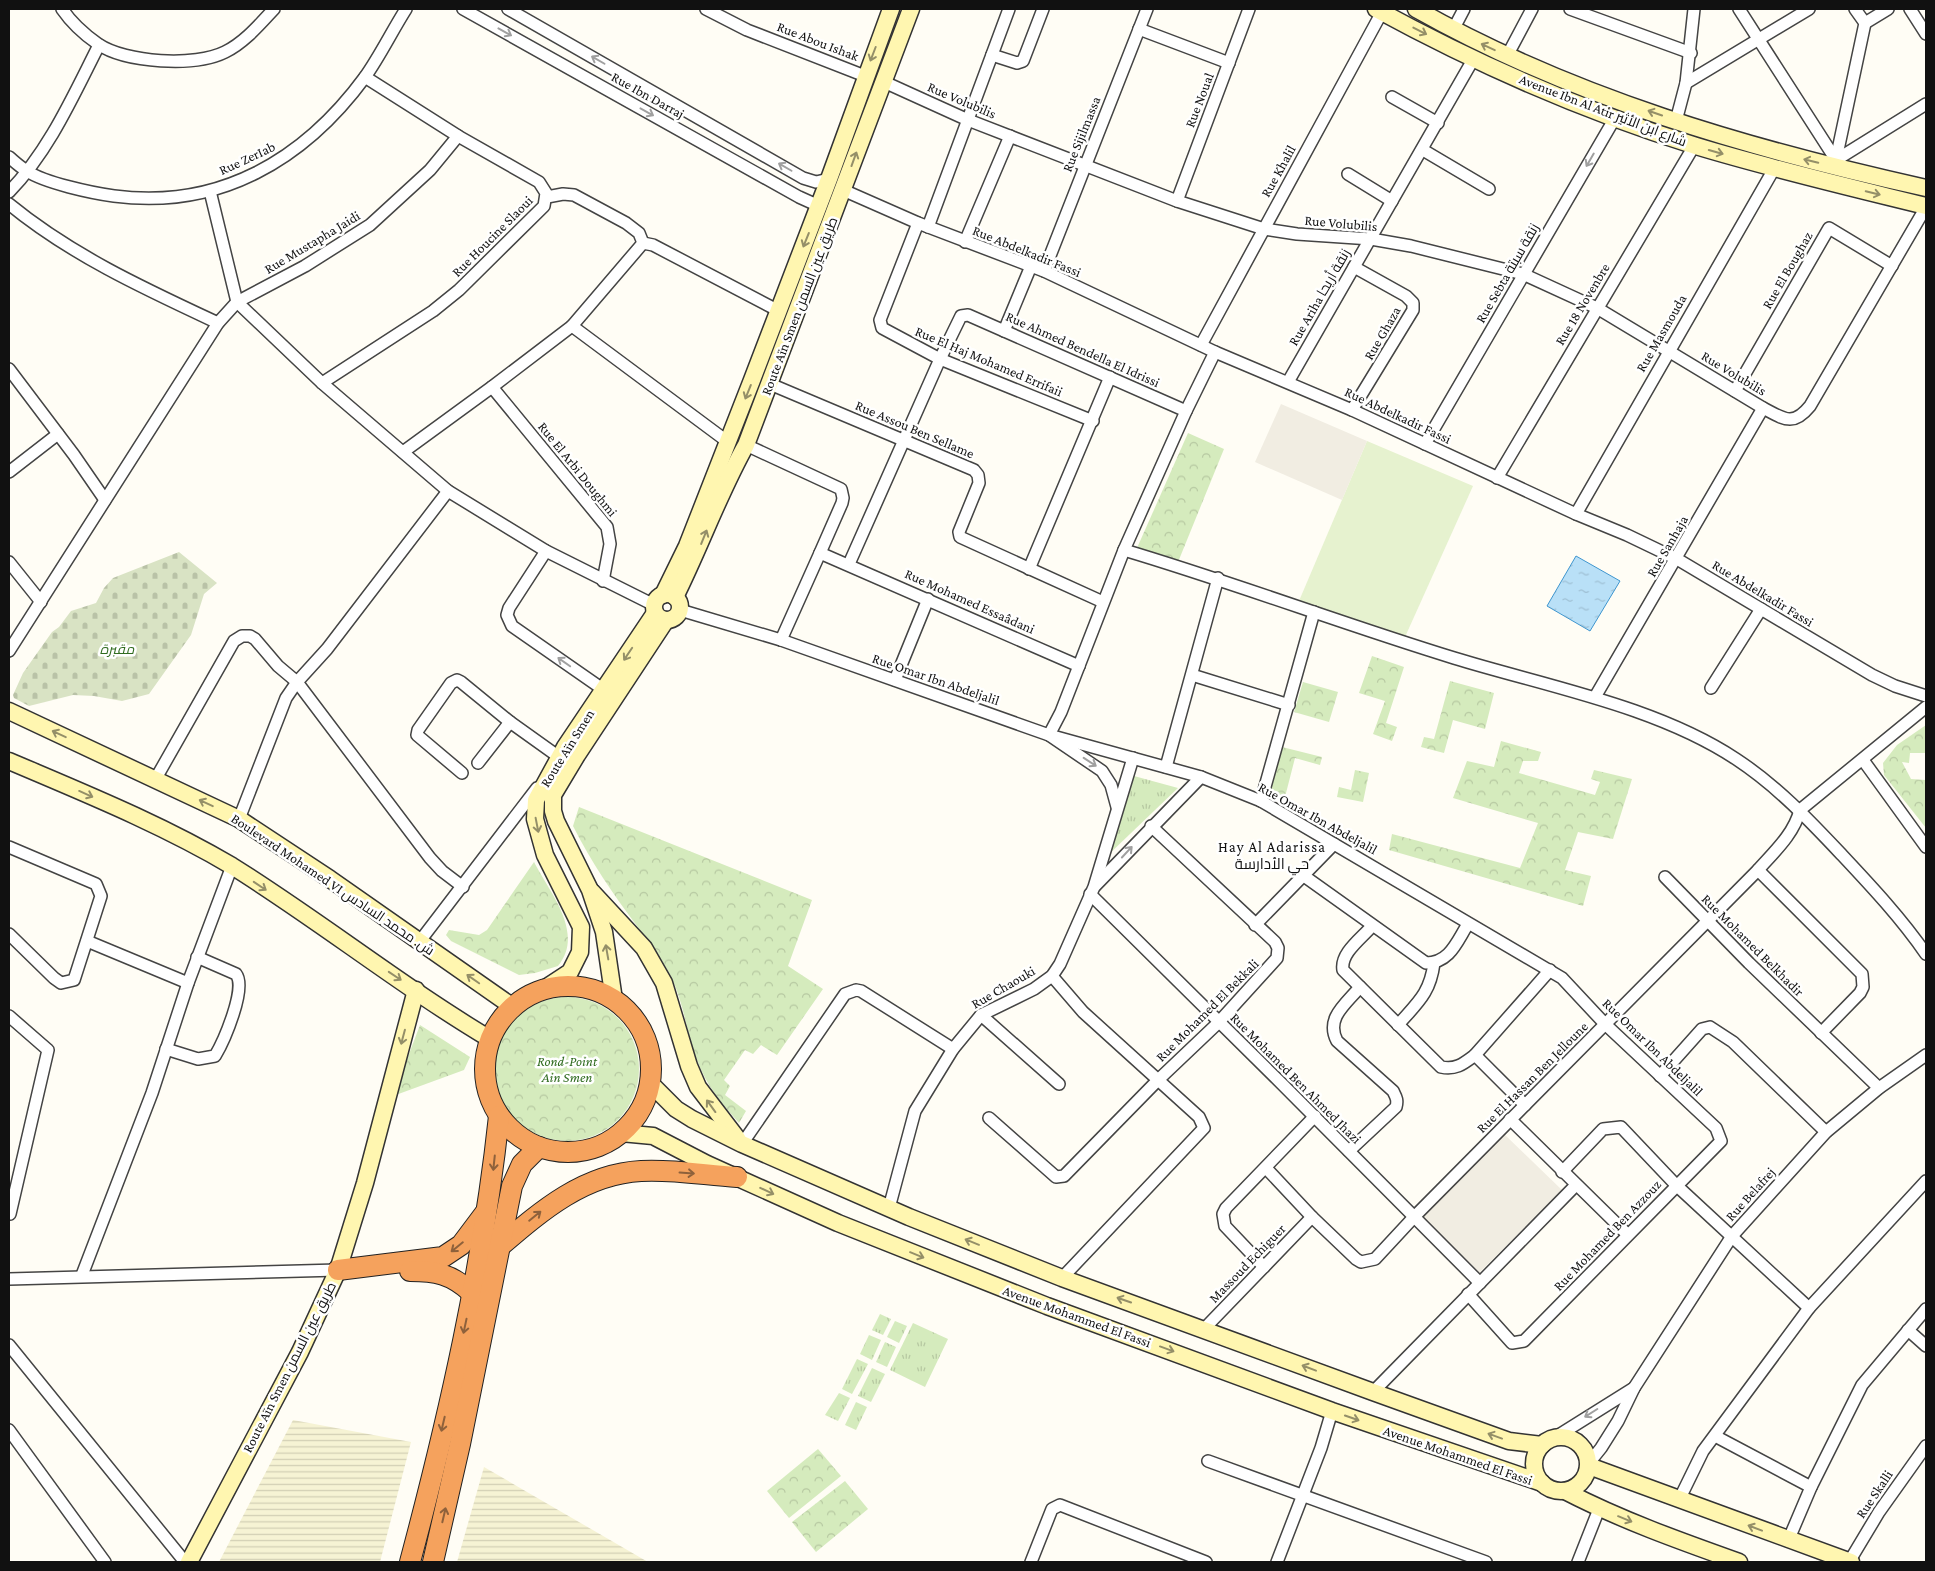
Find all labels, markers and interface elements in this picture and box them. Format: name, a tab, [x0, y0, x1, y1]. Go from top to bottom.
street label: Rue Abou Ishak	[775, 18, 861, 64]
one-way arrow	[1412, 26, 1427, 36]
one-way arrow	[498, 28, 512, 38]
one-way arrow	[1481, 42, 1496, 51]
one-way arrow	[868, 46, 877, 61]
one-way arrow	[592, 54, 606, 64]
street label: Rue Ibn Darraj	[608, 68, 687, 122]
street label: Rue Noual	[1181, 70, 1217, 130]
street label: Avenue Ibn Al Atir شارع ابن الأثير	[1517, 71, 1689, 150]
street label: Rue Volubilis	[925, 78, 999, 122]
street label: Rue Sijilmassa	[1059, 93, 1105, 174]
one-way arrow	[640, 107, 654, 117]
one-way arrow	[1647, 108, 1663, 118]
street label: Rue ZerIab	[216, 138, 278, 178]
street label: Rue Khalil	[1257, 142, 1299, 200]
one-way arrow	[1707, 147, 1723, 157]
one-way arrow	[850, 152, 859, 167]
one-way arrow	[1584, 152, 1594, 166]
one-way arrow	[1803, 156, 1819, 165]
one-way arrow	[777, 162, 792, 172]
one-way arrow	[1864, 189, 1880, 198]
street label: Rue Houcine Slaoui	[448, 192, 536, 280]
street label: Rue Mustapha Jaidi	[261, 207, 363, 277]
street label: Rue Volubilis	[1304, 212, 1378, 234]
street label: Route Aïn Smen طريق عين السمن	[758, 215, 841, 398]
street label: Rue Sebta زنقة سبتة	[1472, 220, 1542, 326]
street label: Rue Abdelkadir Fassi	[970, 222, 1084, 280]
street label: Rue El Boughaz	[1758, 229, 1816, 311]
one-way arrow	[801, 232, 810, 247]
street label: Rue Ariha زنقة أريحا	[1284, 245, 1353, 348]
street label: Rue 18 Novenbre	[1551, 260, 1613, 348]
street label: Rue Masmouda	[1632, 291, 1690, 375]
street label: Rue Ghaza	[1360, 303, 1404, 363]
street label: Rue Ahmed Bendella El Idrissi	[1004, 308, 1163, 390]
street label: Rue El Haj Mohamed Errifaii	[913, 323, 1065, 400]
street label: Rue Volubilis	[1699, 347, 1769, 399]
one-way arrow	[743, 383, 752, 399]
street label: Rue Abdelkadir Fassi	[1342, 383, 1454, 447]
street label: Rue Assou Ben Sellame	[853, 397, 977, 461]
street label: Rue El Arbi Doughmi	[535, 419, 621, 520]
street label: Rue Sanhaja	[1643, 512, 1692, 580]
one-way arrow	[699, 530, 709, 545]
street label: Rue Abdelkadir Fassi	[1709, 556, 1817, 630]
street label: Rue Mohamed Essaâdani	[903, 565, 1038, 637]
park label: مقبرة	[100, 641, 135, 658]
one-way arrow	[623, 647, 633, 661]
street label: Rue Omar Ibn Abdeljalil	[870, 650, 1002, 709]
one-way arrow	[557, 657, 571, 667]
street label: Route Aïn Smen	[537, 706, 597, 790]
one-way arrow	[52, 729, 67, 739]
one-way arrow	[1082, 757, 1096, 767]
street label: Rue Omar Ibn Abdeljalil	[1255, 779, 1380, 858]
one-way arrow	[78, 790, 93, 800]
one-way arrow	[199, 798, 214, 808]
street label: Boulevard Mohamed VI ش. محمد السادس	[228, 810, 438, 958]
one-way arrow	[533, 816, 543, 832]
district label: Hay Al Adarissa حي الأدارسة	[1218, 839, 1326, 876]
one-way arrow	[1121, 846, 1133, 859]
one-way arrow	[253, 880, 267, 891]
street label: Rue Mohamed Belkhadir	[1699, 891, 1807, 999]
one-way arrow	[602, 944, 612, 960]
street label: Rue Mohamed El Bekkali	[1152, 955, 1262, 1065]
street label: Rue Chaouki	[968, 962, 1038, 1012]
one-way arrow	[388, 971, 402, 981]
one-way arrow	[466, 974, 480, 984]
street label: Rue Omar Ibn Abdeljalil	[1599, 995, 1707, 1100]
street label: Rue Mohamed Ben Ahmed Jhazi	[1227, 1009, 1365, 1147]
street label: Rue El Hassan Ben Jelloune	[1473, 1018, 1591, 1136]
one-way arrow	[398, 1029, 408, 1045]
park label: Rond-Point Ain Smen	[537, 1053, 598, 1085]
one-way arrow	[706, 1099, 716, 1113]
one-way arrow	[489, 1154, 499, 1170]
street label: Rue Belafrej	[1722, 1164, 1779, 1225]
one-way arrow	[678, 1169, 694, 1178]
street label: Rue Mohamed Ben Azzouz	[1550, 1176, 1664, 1294]
one-way arrow	[759, 1187, 774, 1197]
one-way arrow	[528, 1211, 541, 1222]
street label: Massoud Echiguer	[1205, 1220, 1289, 1306]
one-way arrow	[965, 1237, 980, 1246]
one-way arrow	[450, 1241, 463, 1252]
one-way arrow	[909, 1251, 924, 1260]
street label: Route Aïn Smen طريق عين السمن	[239, 1279, 340, 1455]
street label: Avenue Mohammed El Fassi	[1001, 1282, 1154, 1350]
one-way arrow	[1117, 1295, 1132, 1304]
one-way arrow	[460, 1318, 469, 1334]
one-way arrow	[1159, 1345, 1175, 1354]
one-way arrow	[1302, 1363, 1317, 1373]
one-way arrow	[1585, 1408, 1599, 1418]
one-way arrow	[1344, 1414, 1360, 1423]
one-way arrow	[438, 1416, 447, 1432]
street label: Avenue Mohammed El Fassi	[1381, 1422, 1535, 1488]
one-way arrow	[1488, 1431, 1503, 1440]
street label: Rue Skalli	[1852, 1467, 1896, 1521]
one-way arrow	[440, 1507, 449, 1523]
one-way arrow	[1617, 1515, 1632, 1524]
one-way arrow	[1748, 1523, 1763, 1532]

